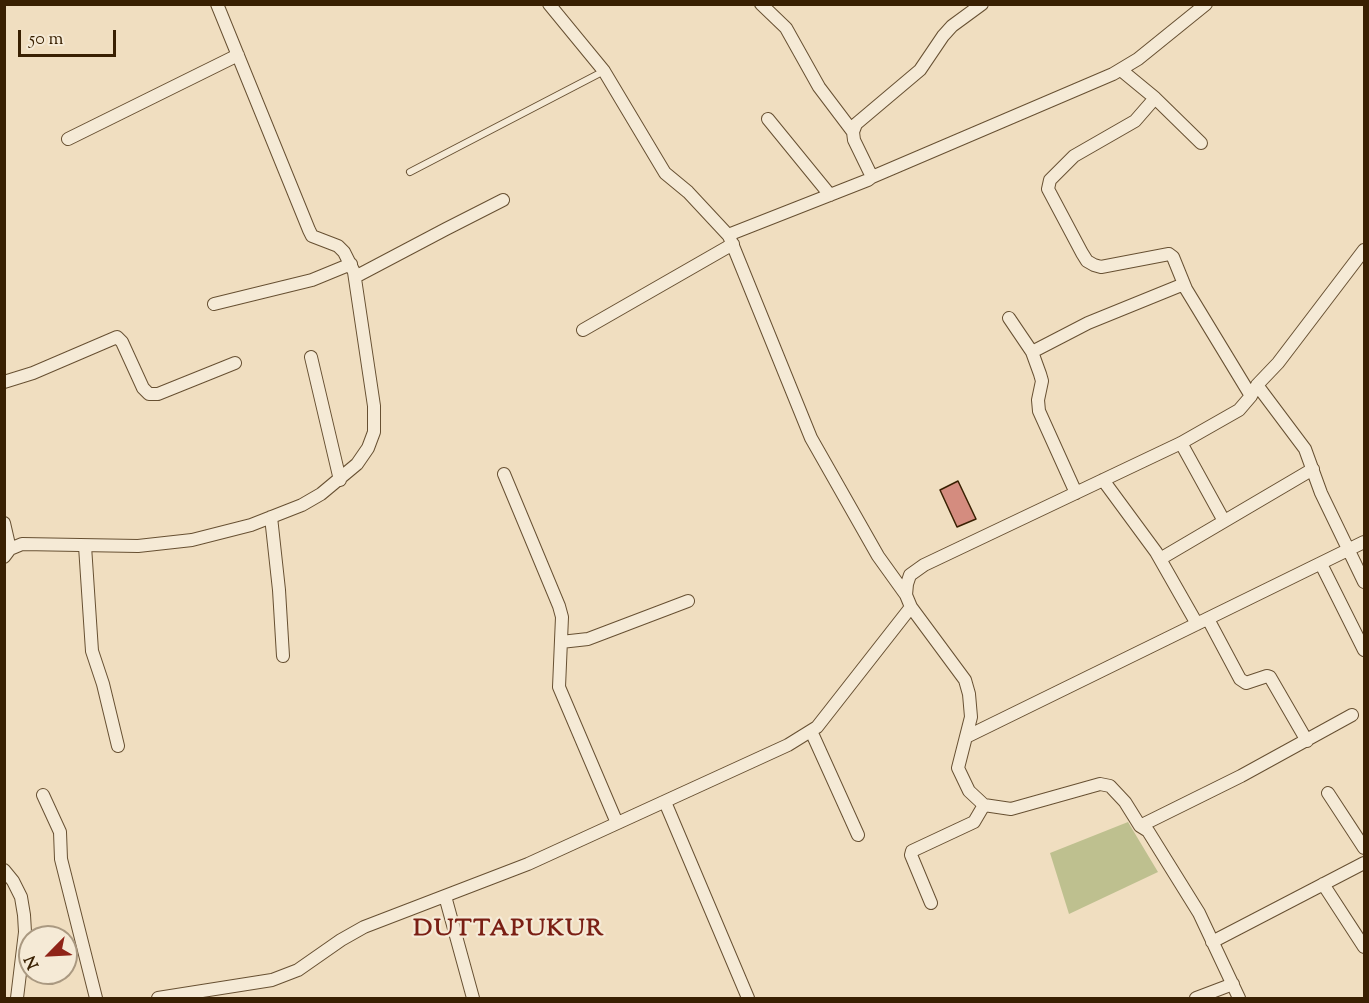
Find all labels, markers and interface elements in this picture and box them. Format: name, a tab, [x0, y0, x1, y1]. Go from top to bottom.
scale bar	[21, 18, 118, 56]
text: 50 m	[29, 27, 63, 53]
district label: DUTTAPUKUR	[413, 917, 605, 945]
north arrow	[18, 925, 78, 985]
text: N	[20, 951, 46, 972]

